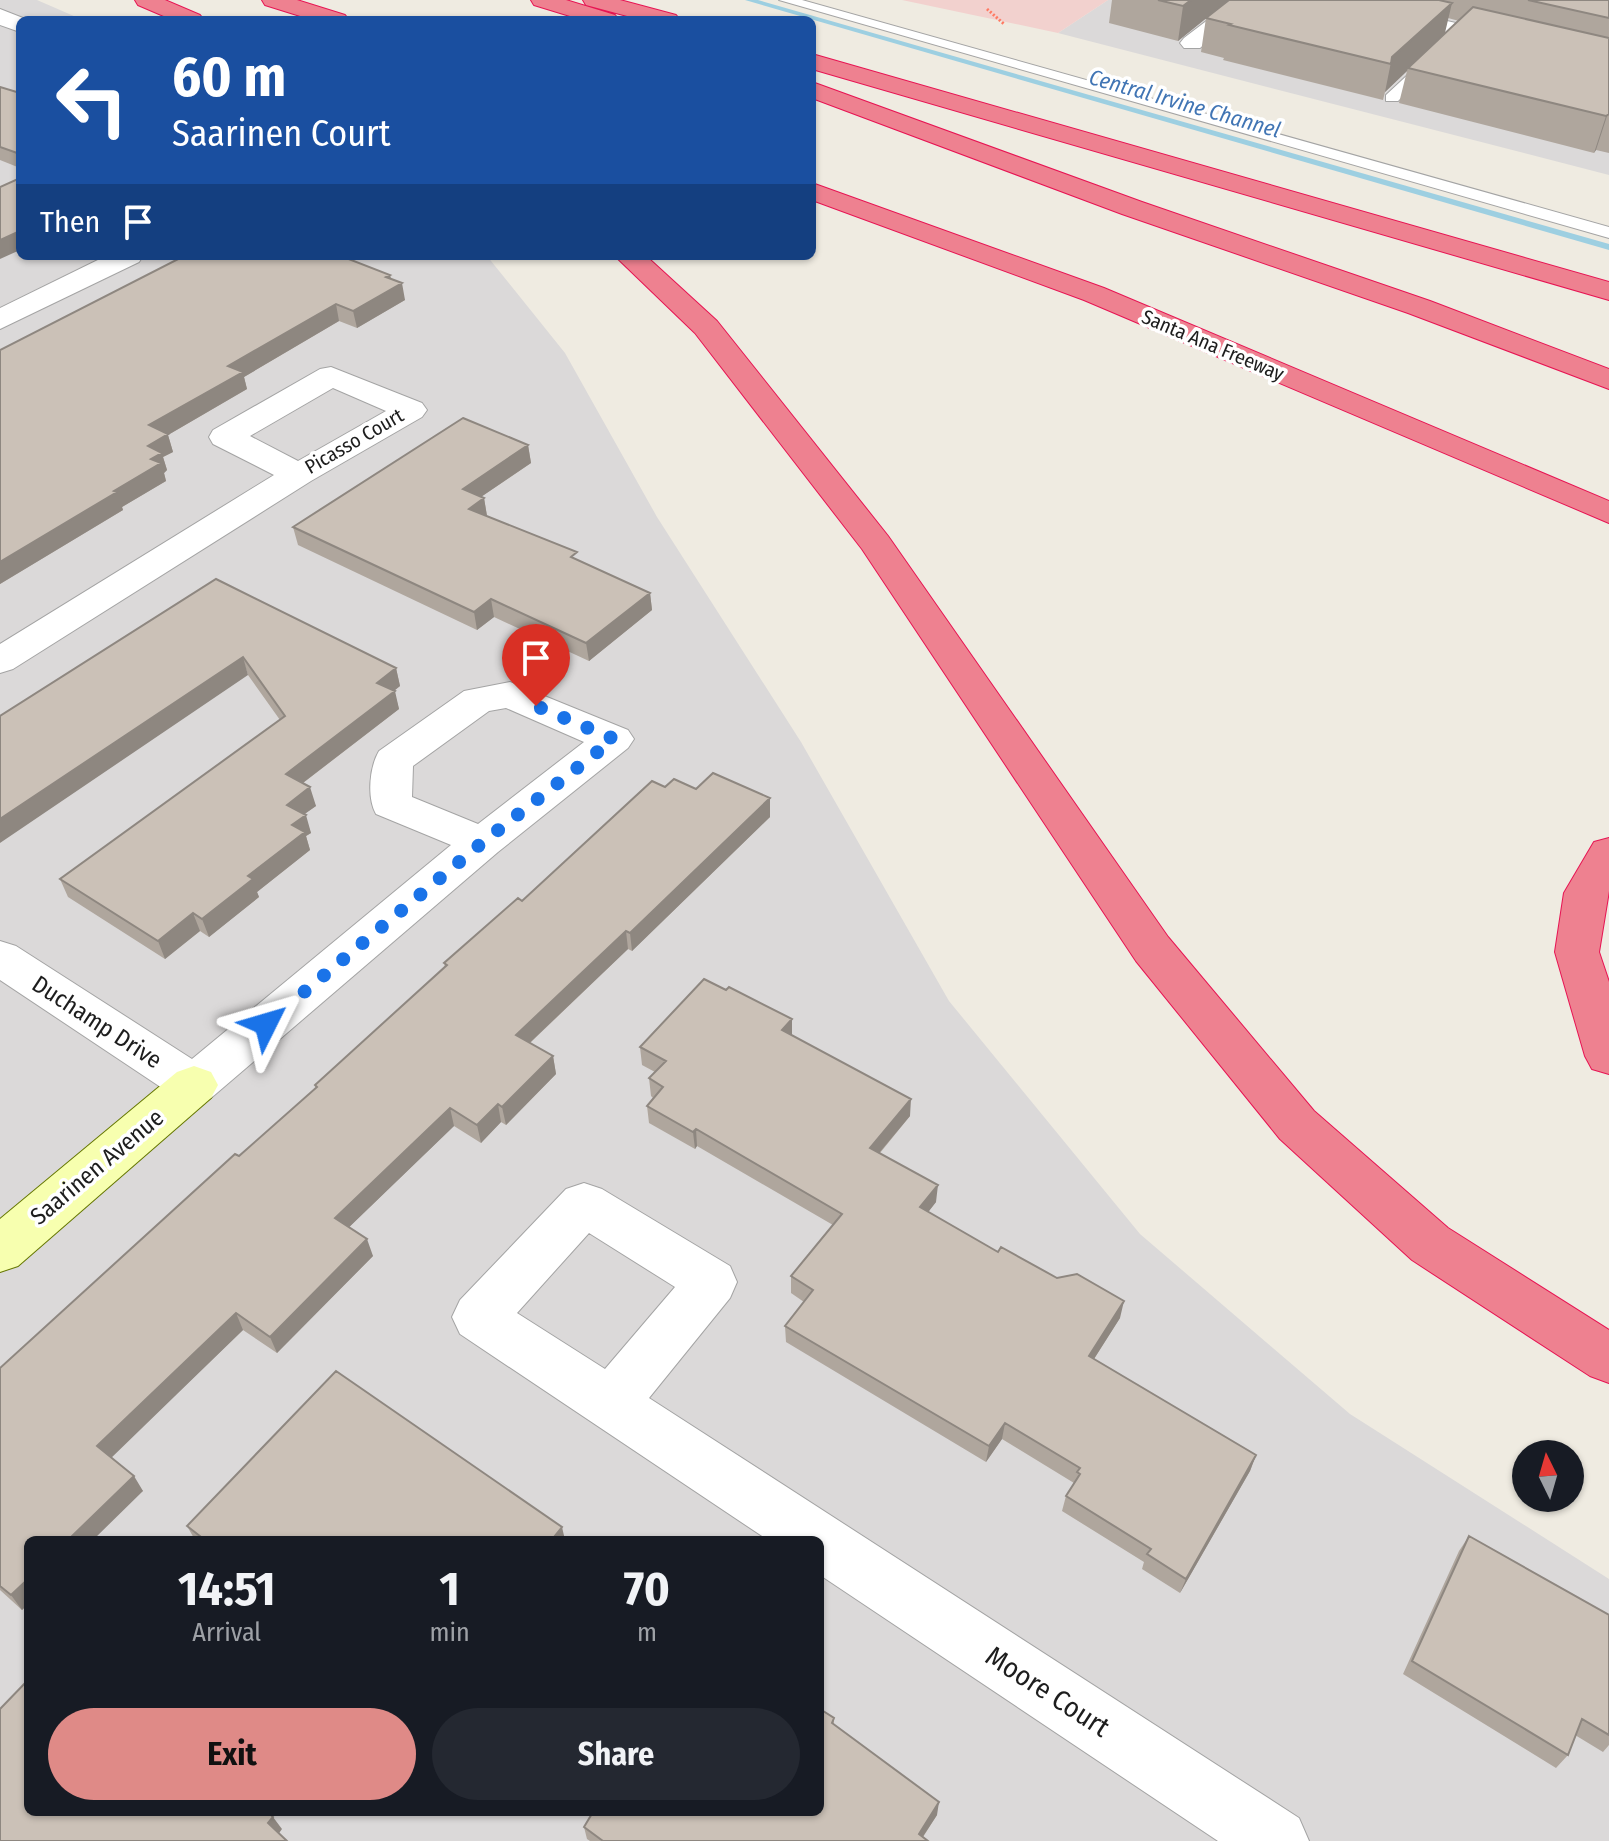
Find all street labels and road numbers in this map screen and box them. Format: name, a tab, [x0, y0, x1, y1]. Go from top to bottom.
street label: Santa Ana Freeway	[1138, 304, 1288, 386]
street label: Picasso Court	[300, 403, 408, 479]
street label: Duchamp Drive	[27, 970, 167, 1074]
street label: Saarinen Avenue	[25, 1103, 169, 1231]
street label: Moore Court	[980, 1639, 1116, 1744]

